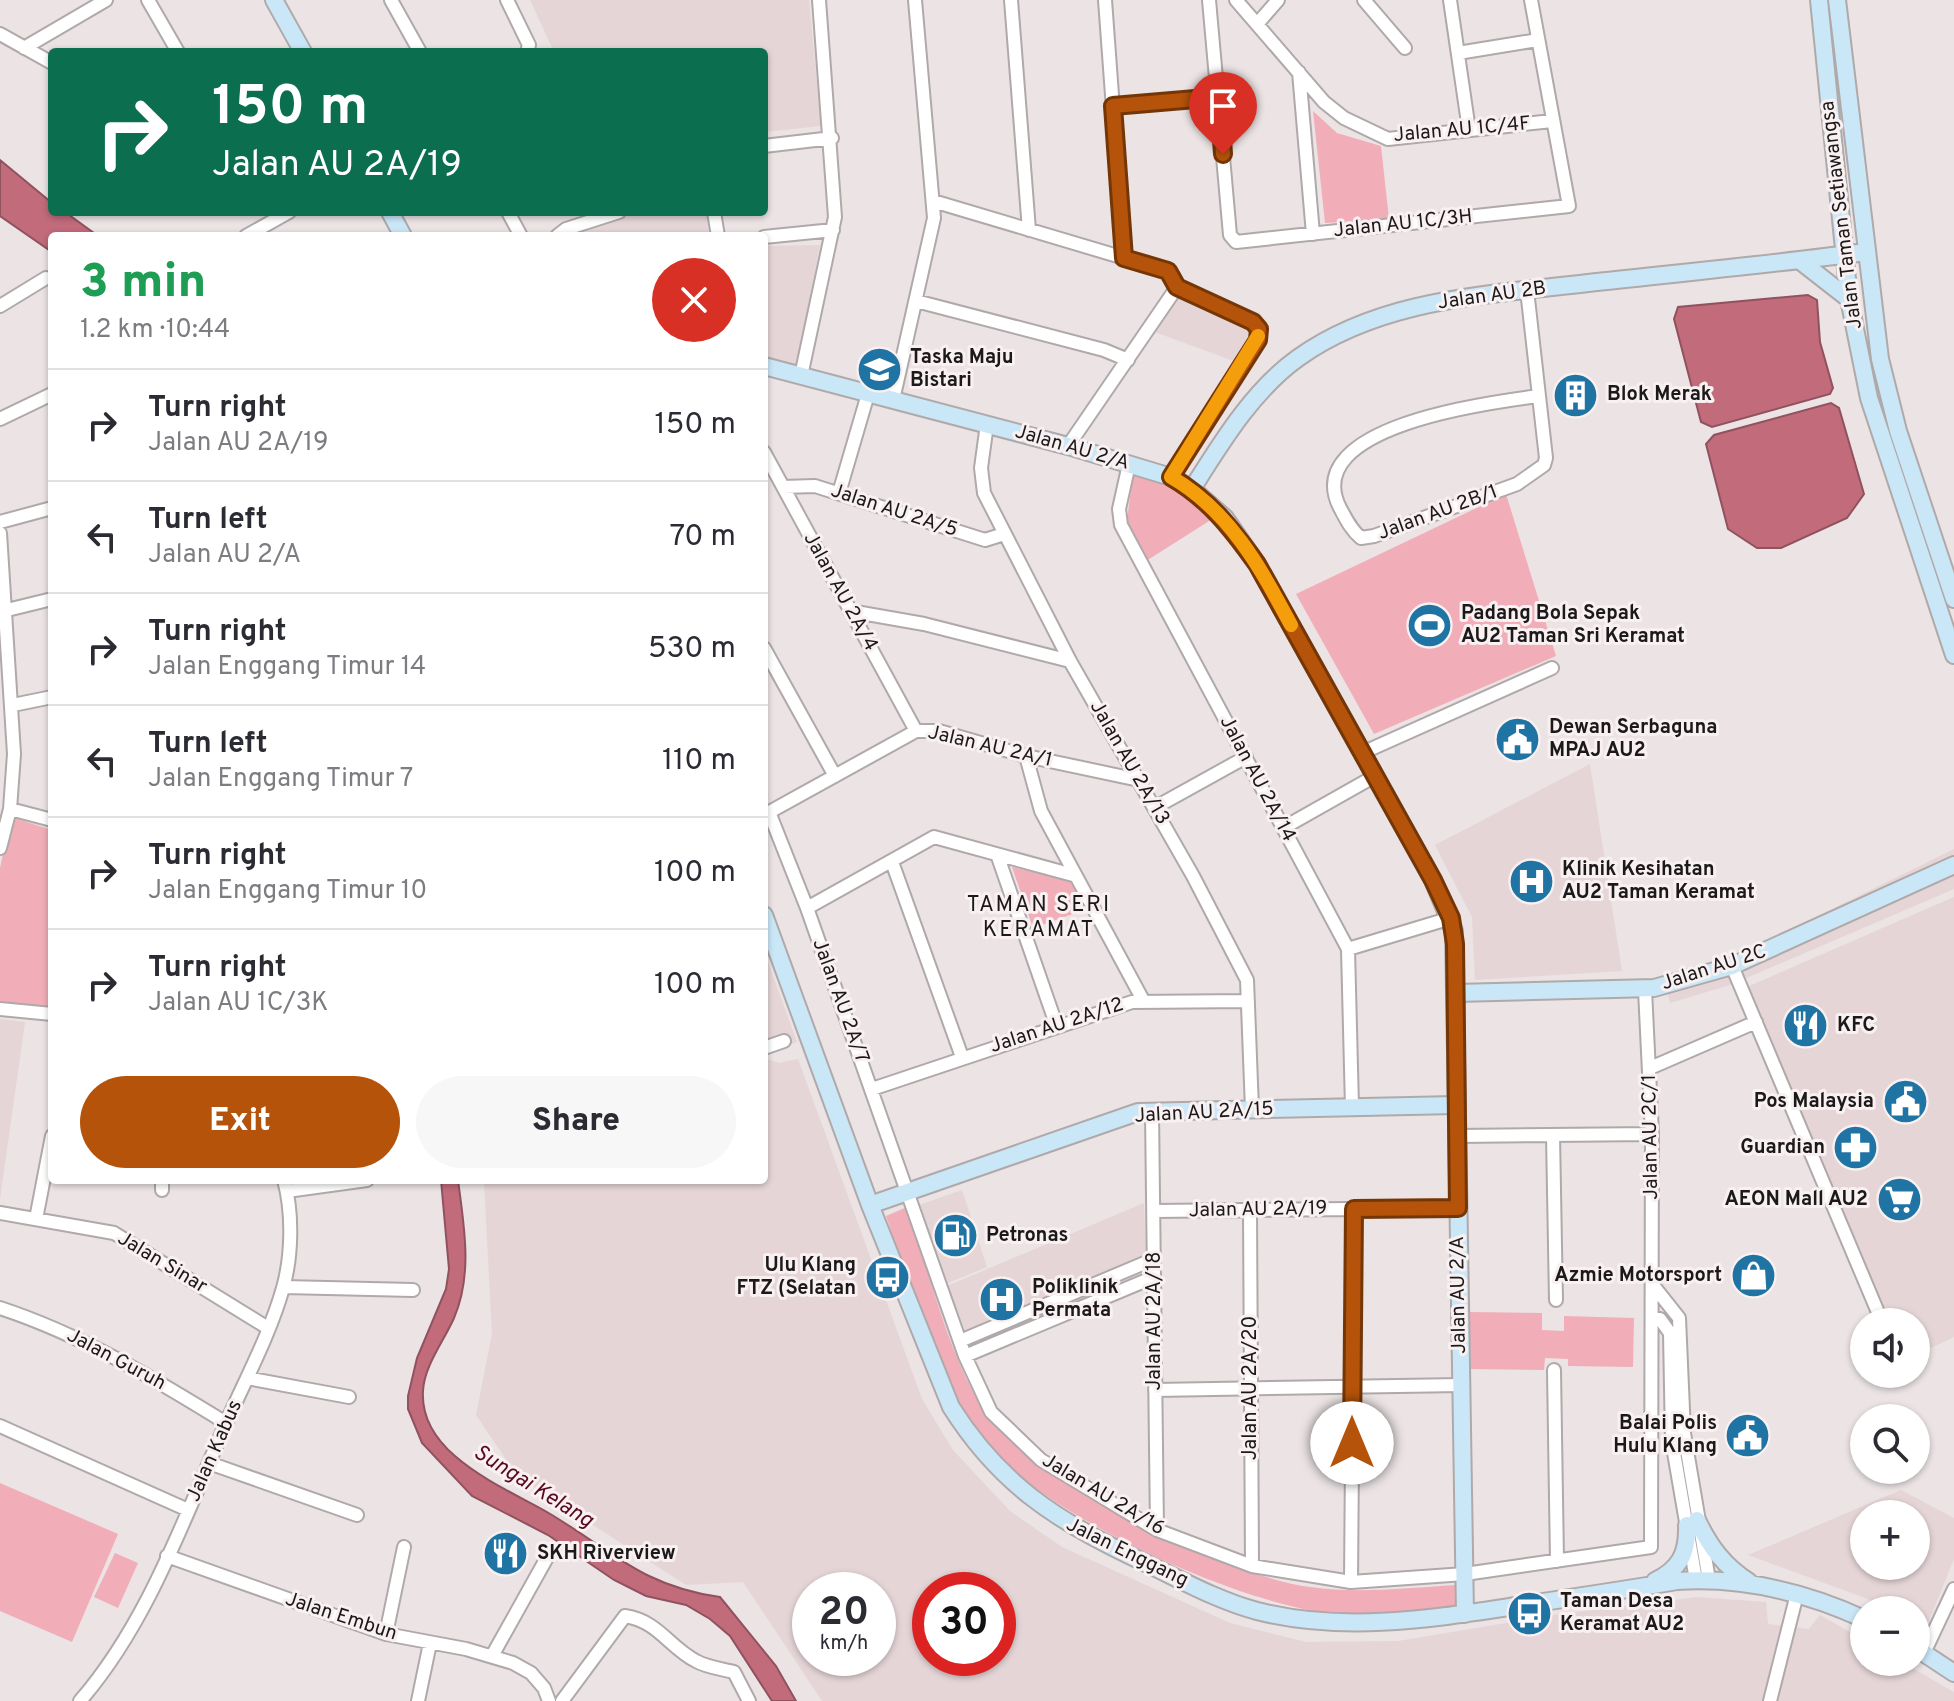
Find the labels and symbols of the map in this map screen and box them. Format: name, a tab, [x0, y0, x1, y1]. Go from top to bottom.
pin	[1189, 72, 1257, 154]
street label: Jalan Taman Setiawangsa	[1815, 99, 1869, 331]
street label: Jalan AU 1C/4F	[1392, 111, 1532, 149]
street label: Jalan AU 1C/3H	[1332, 204, 1474, 244]
street label: Jalan AU 2B	[1436, 276, 1548, 316]
place label: Taska Maju Bistari	[910, 345, 1014, 394]
school or university icon: Taska Maju Bistari	[855, 346, 903, 394]
building icon: Blok Merak	[1552, 371, 1600, 419]
place label: Blok Merak	[1607, 382, 1712, 408]
street label: Jalan AU 2/A	[1012, 419, 1132, 477]
street label: Jalan AU 2A/5	[827, 478, 961, 544]
street label: Jalan AU 2B/1	[1374, 479, 1502, 547]
street label: Jalan AU 2A/4	[797, 528, 883, 656]
sports icon: Padang Bola Sepak AU2 Taman Sri Keramat	[1406, 601, 1454, 649]
place label: Padang Bola Sepak AU2 Taman Sri Keramat	[1461, 601, 1685, 650]
street label: Jalan AU 2A/13	[1083, 696, 1175, 830]
street label: Jalan AU 2A/14	[1213, 712, 1301, 846]
place label: Dewan Serbaguna MPAJ AU2	[1549, 715, 1717, 764]
public building icon: Dewan Serbaguna MPAJ AU2	[1494, 716, 1542, 764]
street label: Jalan AU 2A/1	[925, 720, 1055, 774]
hospital icon: Klinik Kesihatan AU2 Taman Keramat	[1507, 857, 1555, 905]
place label: Klinik Kesihatan AU2 Taman Keramat	[1562, 857, 1755, 906]
district label: TAMAN SERI KERAMAT	[967, 892, 1111, 944]
street label: Jalan AU 2A/7	[805, 935, 875, 1067]
street label: Jalan AU 2C	[1658, 939, 1770, 997]
street label: Jalan AU 2A/12	[987, 992, 1127, 1060]
restaurant icon: KFC	[1782, 1002, 1830, 1050]
place label: KFC	[1837, 1013, 1875, 1039]
street label: Jalan AU 2C/1	[1637, 1074, 1665, 1200]
public building icon: Pos Malaysia	[1881, 1078, 1929, 1126]
place label: Pos Malaysia	[1754, 1089, 1874, 1115]
street label: Jalan AU 2A/15	[1134, 1096, 1274, 1130]
pharmacy icon: Guardian	[1832, 1124, 1880, 1172]
place label: Guardian	[1740, 1135, 1825, 1161]
supermarket icon: AEON Mall AU2	[1875, 1176, 1923, 1224]
place label: AEON Mall AU2	[1725, 1187, 1868, 1213]
street label: Jalan AU 2A/19	[1188, 1196, 1328, 1224]
fuel station icon: Petronas	[931, 1212, 979, 1260]
place label: Petronas	[986, 1223, 1068, 1249]
street label: Jalan Sinar	[112, 1226, 212, 1300]
street label: Jalan AU 2/A	[1445, 1236, 1473, 1354]
street label: Jalan AU 2A/18	[1142, 1251, 1168, 1391]
shop icon: Azmie Motorsport	[1729, 1252, 1777, 1300]
place label: Ulu Klang FTZ (Selatan	[736, 1253, 856, 1302]
bus stop icon: Ulu Klang FTZ (Selatan	[863, 1253, 911, 1301]
place label: Azmie Motorsport	[1554, 1263, 1722, 1289]
hospital icon: Poliklinik Permata	[977, 1275, 1025, 1323]
place label: Poliklinik Permata	[1032, 1275, 1119, 1324]
street label: Jalan AU 2A/20	[1238, 1316, 1264, 1460]
street label: Jalan Guruh	[62, 1323, 170, 1397]
street label: Jalan Kabus	[181, 1396, 249, 1506]
position arrow	[1310, 1401, 1394, 1485]
place label: Balai Polis Hulu Klang	[1613, 1411, 1717, 1460]
public building icon: Balai Polis Hulu Klang	[1724, 1412, 1772, 1460]
water label: Sungai Kelang	[468, 1439, 599, 1535]
street label: Jalan AU 2A/16	[1037, 1448, 1169, 1542]
street label: Jalan Enggang	[1062, 1512, 1192, 1594]
restaurant icon: SKH Riverview	[482, 1530, 530, 1578]
place label: SKH Riverview	[537, 1541, 676, 1567]
speed limit sign: 30	[912, 1572, 1016, 1676]
street label: Jalan Embun	[282, 1587, 400, 1647]
place label: Taman Desa Keramat AU2	[1560, 1589, 1684, 1638]
bus stop icon: Taman Desa Keramat AU2	[1505, 1590, 1553, 1638]

